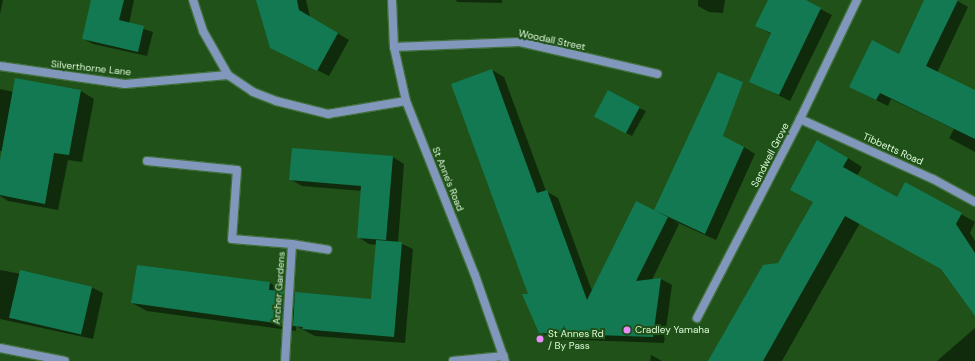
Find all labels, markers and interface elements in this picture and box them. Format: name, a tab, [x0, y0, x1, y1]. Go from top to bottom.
street label: Woodall Street	[517, 27, 587, 53]
street label: Silverthorne Lane	[50, 58, 132, 78]
street label: Sandwell Grove	[749, 121, 791, 189]
street label: Tibbetts Road	[861, 130, 925, 168]
street label: St Anne's Road	[430, 145, 466, 213]
street label: Archer Gardens	[270, 251, 288, 325]
place label: Cradley Yamaha	[635, 324, 710, 336]
marker: Cradley Yamaha	[622, 325, 632, 335]
place label: St Annes Rd / By Pass	[548, 327, 604, 350]
marker: St Annes Rd / By Pass	[535, 334, 545, 344]

